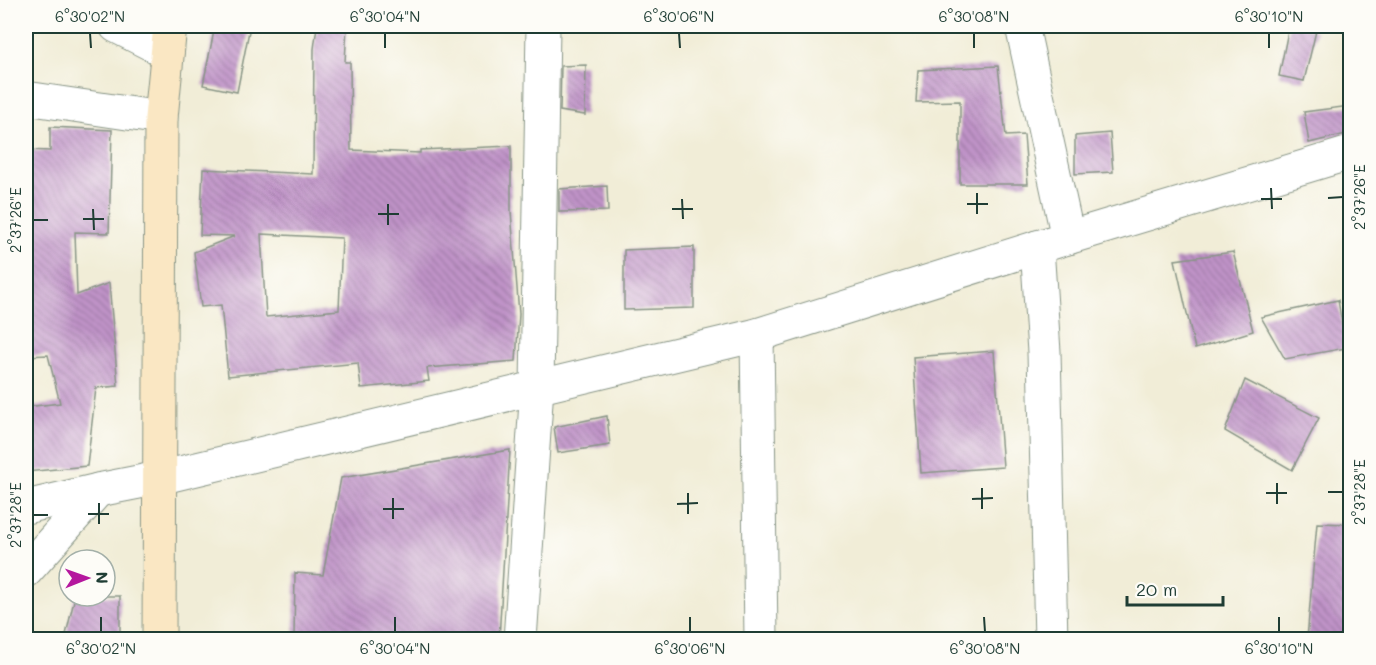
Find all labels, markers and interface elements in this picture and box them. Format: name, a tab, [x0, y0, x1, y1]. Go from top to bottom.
text: 6°30'02"N	[55, 6, 125, 26]
text: 6°30'04"N	[350, 6, 420, 26]
text: 6°30'06"N	[644, 6, 714, 26]
text: 6°30'08"N	[939, 6, 1009, 26]
text: 6°30'10"N	[1235, 6, 1303, 26]
text: 2°37'26"E	[1349, 164, 1369, 230]
text: 2°37'26"E	[5, 187, 25, 253]
text: 2°37'28"E	[1349, 459, 1369, 525]
text: 2°37'28"E	[5, 482, 25, 548]
north arrow	[57, 548, 117, 608]
scale bar	[1127, 569, 1223, 607]
text: N	[92, 571, 113, 584]
text: 20 m	[1136, 577, 1177, 601]
text: 6°30'02"N	[66, 638, 136, 658]
text: 6°30'04"N	[360, 638, 430, 658]
text: 6°30'06"N	[655, 638, 725, 658]
text: 6°30'08"N	[950, 638, 1020, 658]
text: 6°30'10"N	[1245, 638, 1313, 658]

